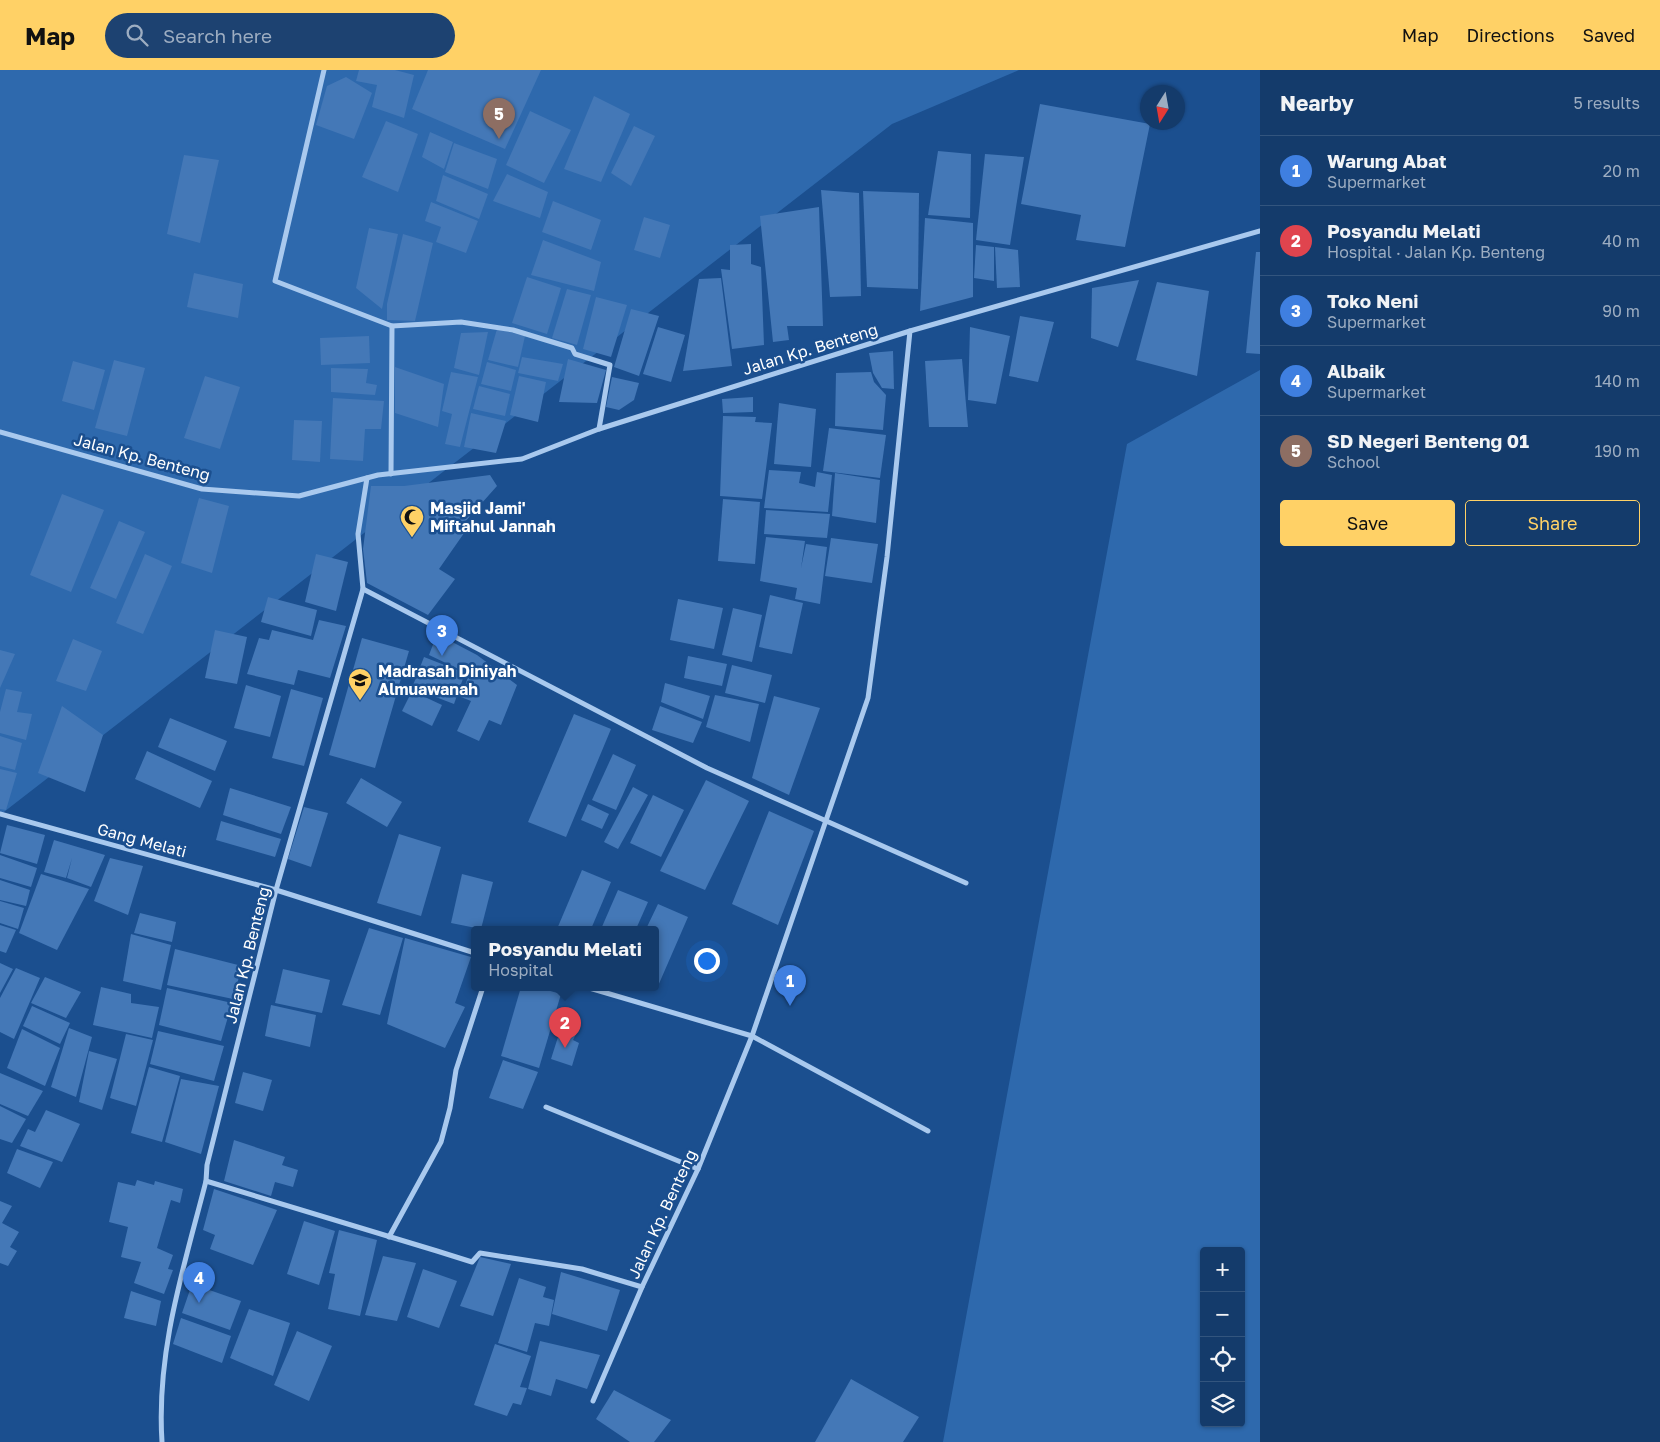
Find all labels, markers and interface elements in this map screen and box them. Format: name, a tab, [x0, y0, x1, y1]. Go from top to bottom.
search box	[105, 13, 455, 58]
text: Map	[25, 21, 75, 50]
icon: search	[123, 21, 151, 49]
text: Search here	[163, 24, 272, 47]
text: Map	[1402, 24, 1438, 46]
text: Directions	[1466, 24, 1554, 46]
text: Saved	[1582, 24, 1635, 46]
north arrow	[1140, 85, 1185, 130]
text: Nearby	[1280, 90, 1354, 116]
text: 5 results	[1574, 93, 1640, 113]
pin: 5	[483, 98, 515, 139]
text: Warung Abat	[1327, 149, 1447, 172]
text: 1	[1292, 161, 1300, 181]
text: 20 m	[1603, 161, 1640, 181]
text: Supermarket	[1327, 172, 1426, 192]
text: Posyandu Melati	[1327, 219, 1481, 242]
text: 2	[1291, 231, 1301, 251]
text: 40 m	[1602, 231, 1640, 251]
text: Hospital · Jalan Kp. Benteng	[1327, 242, 1545, 262]
text: Toko Neni	[1327, 289, 1418, 312]
text: 3	[1291, 301, 1301, 321]
text: 90 m	[1602, 301, 1640, 321]
text: Supermarket	[1327, 312, 1426, 332]
street label: Jalan Kp. Benteng	[740, 319, 880, 379]
text: Albaik	[1327, 359, 1386, 382]
text: 4	[1291, 371, 1301, 391]
text: 140 m	[1594, 371, 1640, 391]
text: Supermarket	[1327, 382, 1426, 402]
street label: Jalan Kp. Benteng	[72, 429, 212, 485]
text: SD Negeri Benteng 01	[1327, 429, 1529, 452]
text: 5	[1291, 441, 1301, 461]
text: 190 m	[1594, 441, 1640, 461]
text: School	[1327, 452, 1380, 472]
place label: Masjid Jami' Miftahul Jannah	[430, 498, 556, 536]
button: Save	[1280, 500, 1455, 546]
button: Share	[1465, 500, 1640, 546]
mosque icon: Masjid Jami' Miftahul Jannah	[399, 504, 425, 538]
pin: 3	[426, 615, 458, 656]
place label: Madrasah Diniyah Almuawanah	[378, 661, 516, 699]
school or university icon: Madrasah Diniyah Almuawanah	[347, 667, 373, 701]
street label: Gang Melati	[95, 818, 189, 862]
street label: Jalan Kp. Benteng	[220, 885, 274, 1025]
popup	[471, 926, 659, 991]
text: Posyandu Melati	[488, 937, 642, 960]
your location	[694, 948, 720, 974]
text: Hospital	[488, 960, 553, 980]
pin: 1	[774, 965, 806, 1006]
pin: 2	[549, 1007, 581, 1048]
street label: Jalan Kp. Benteng	[623, 1146, 701, 1282]
map controls	[1200, 1247, 1245, 1427]
button: +	[1200, 1247, 1245, 1292]
pin: 4	[183, 1262, 215, 1303]
button: −	[1200, 1292, 1245, 1337]
button: locate	[1200, 1337, 1245, 1382]
button: layers	[1200, 1382, 1245, 1427]

